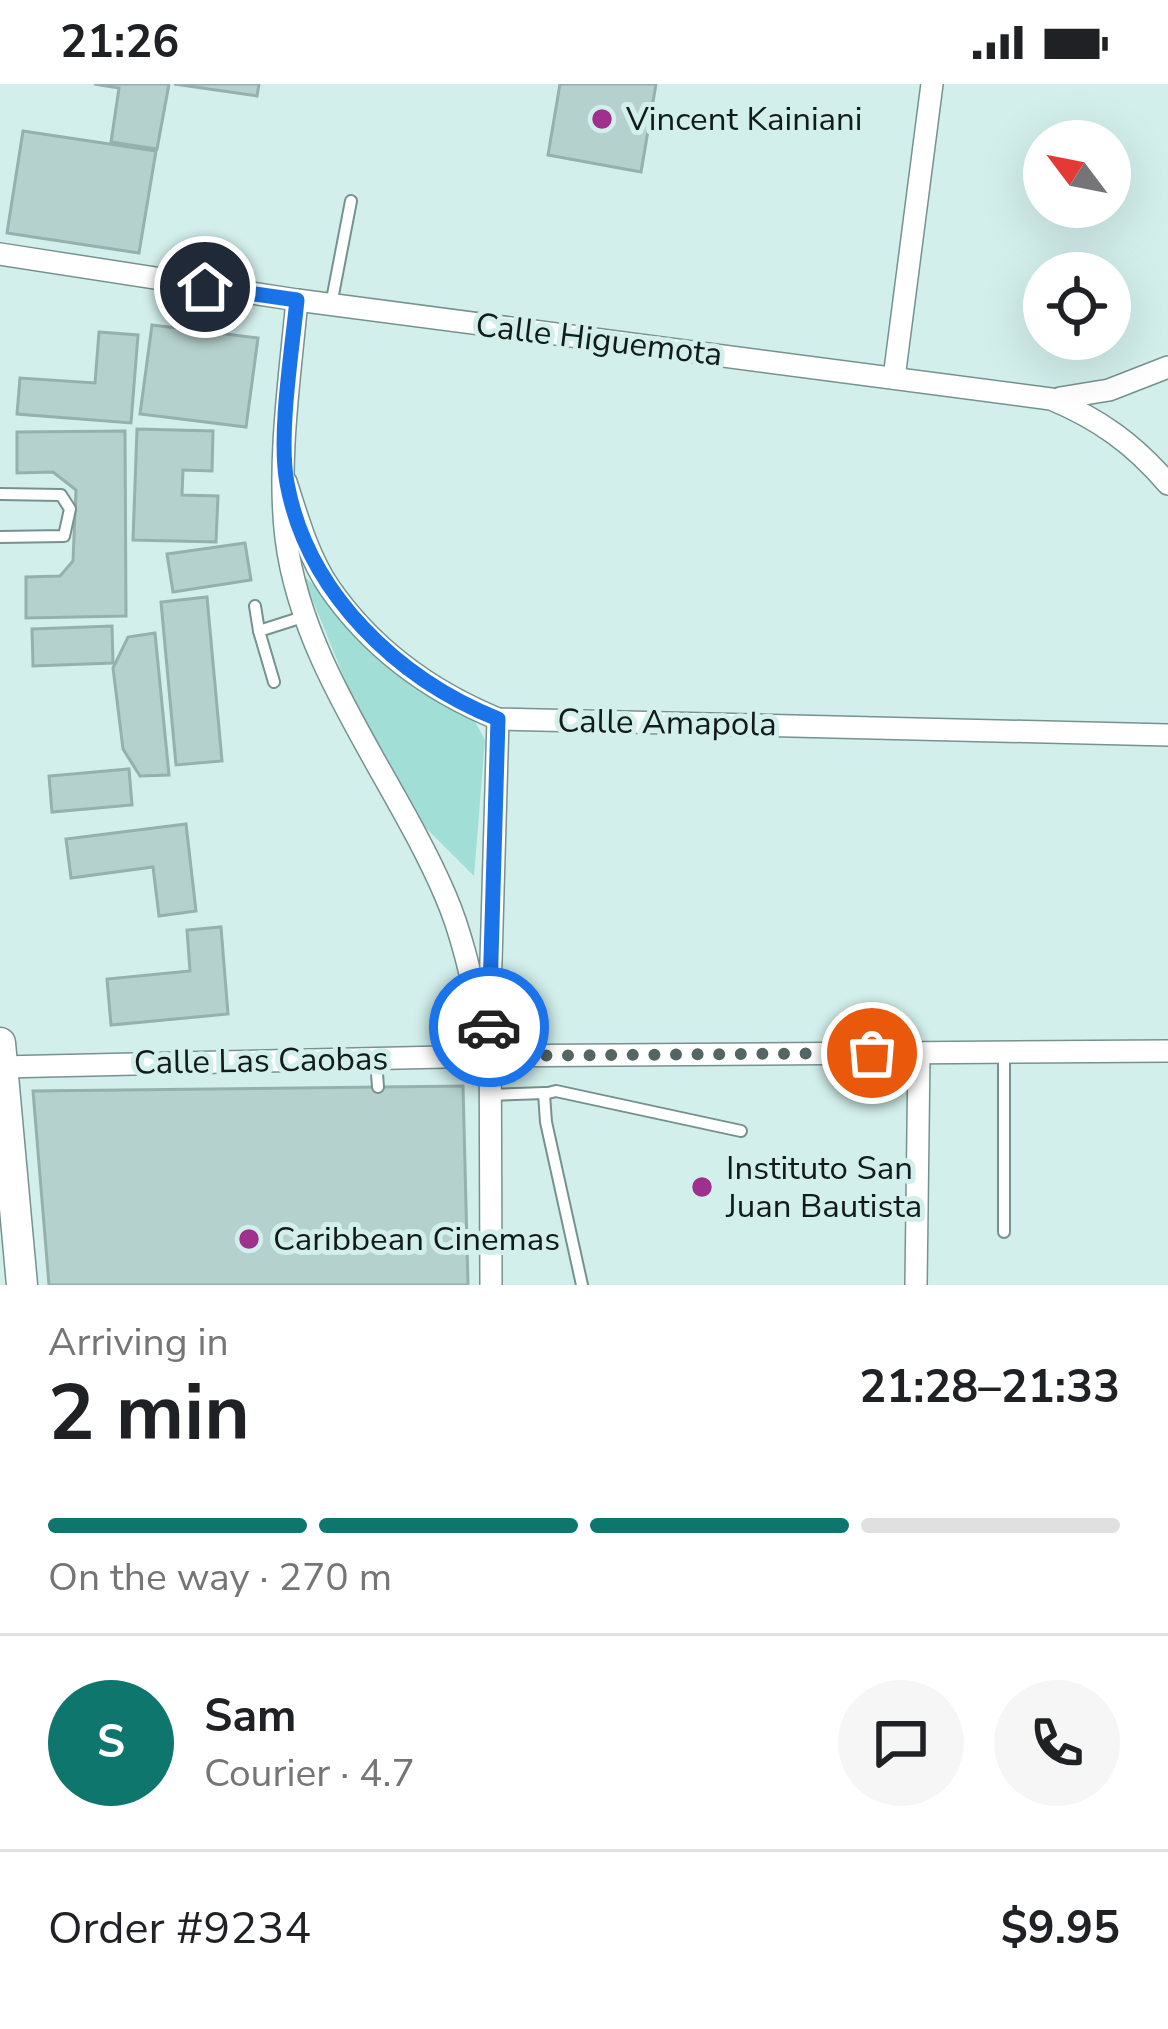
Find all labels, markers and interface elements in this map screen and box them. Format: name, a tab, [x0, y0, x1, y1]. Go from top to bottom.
text: 21:26	[60, 12, 179, 73]
place label: Vincent Kainiani	[625, 97, 862, 142]
marker: Vincent Kainiani	[589, 106, 615, 132]
north arrow	[1023, 120, 1131, 228]
map controls	[1023, 120, 1131, 360]
pin	[154, 236, 256, 338]
button: locate	[1023, 252, 1131, 360]
icon: home	[172, 254, 238, 320]
street label: Calle Higuemota	[473, 303, 725, 377]
street label: Calle Amapola	[557, 699, 777, 747]
courier	[429, 967, 549, 1087]
icon: car	[456, 994, 522, 1060]
pin	[821, 1002, 923, 1104]
icon: bag	[839, 1020, 905, 1086]
street label: Calle Las Caobas	[133, 1036, 389, 1086]
place label: Instituto San Juan Bautista	[725, 1146, 922, 1229]
marker: Instituto San Juan Bautista	[689, 1174, 715, 1200]
place label: Caribbean Cinemas	[273, 1217, 560, 1262]
marker: Caribbean Cinemas	[236, 1226, 262, 1252]
text: Arriving in	[48, 1316, 229, 1369]
text: 21:28–21:33	[859, 1357, 1120, 1418]
text: 2 min	[48, 1360, 250, 1467]
text: On the way · 270 m	[48, 1551, 392, 1604]
button: chat	[838, 1680, 964, 1806]
button: phone	[994, 1680, 1120, 1806]
text: Sam	[204, 1686, 296, 1747]
text: S	[97, 1712, 125, 1773]
text: Courier · 4.7	[204, 1747, 415, 1800]
text: Order #9234	[48, 1898, 311, 1959]
text: $9.95	[1001, 1898, 1120, 1959]

